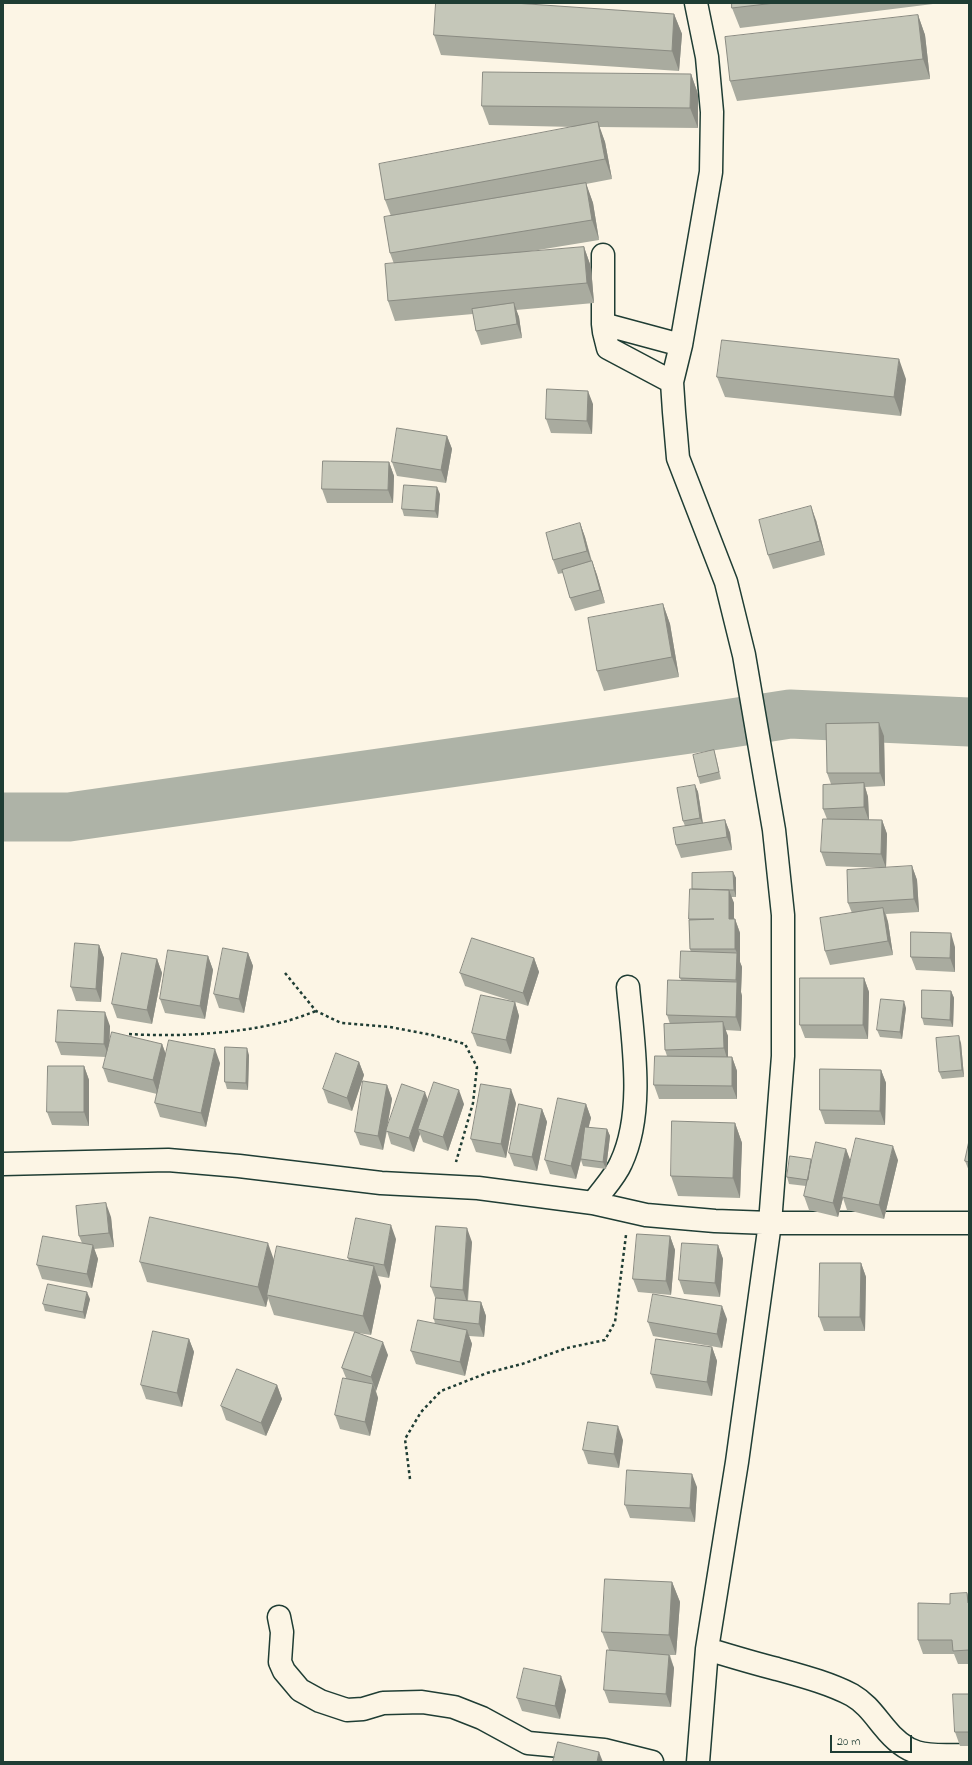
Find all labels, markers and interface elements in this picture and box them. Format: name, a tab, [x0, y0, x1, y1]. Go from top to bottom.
scale bar	[832, 1727, 914, 1753]
text: 20 m	[837, 1733, 860, 1751]

